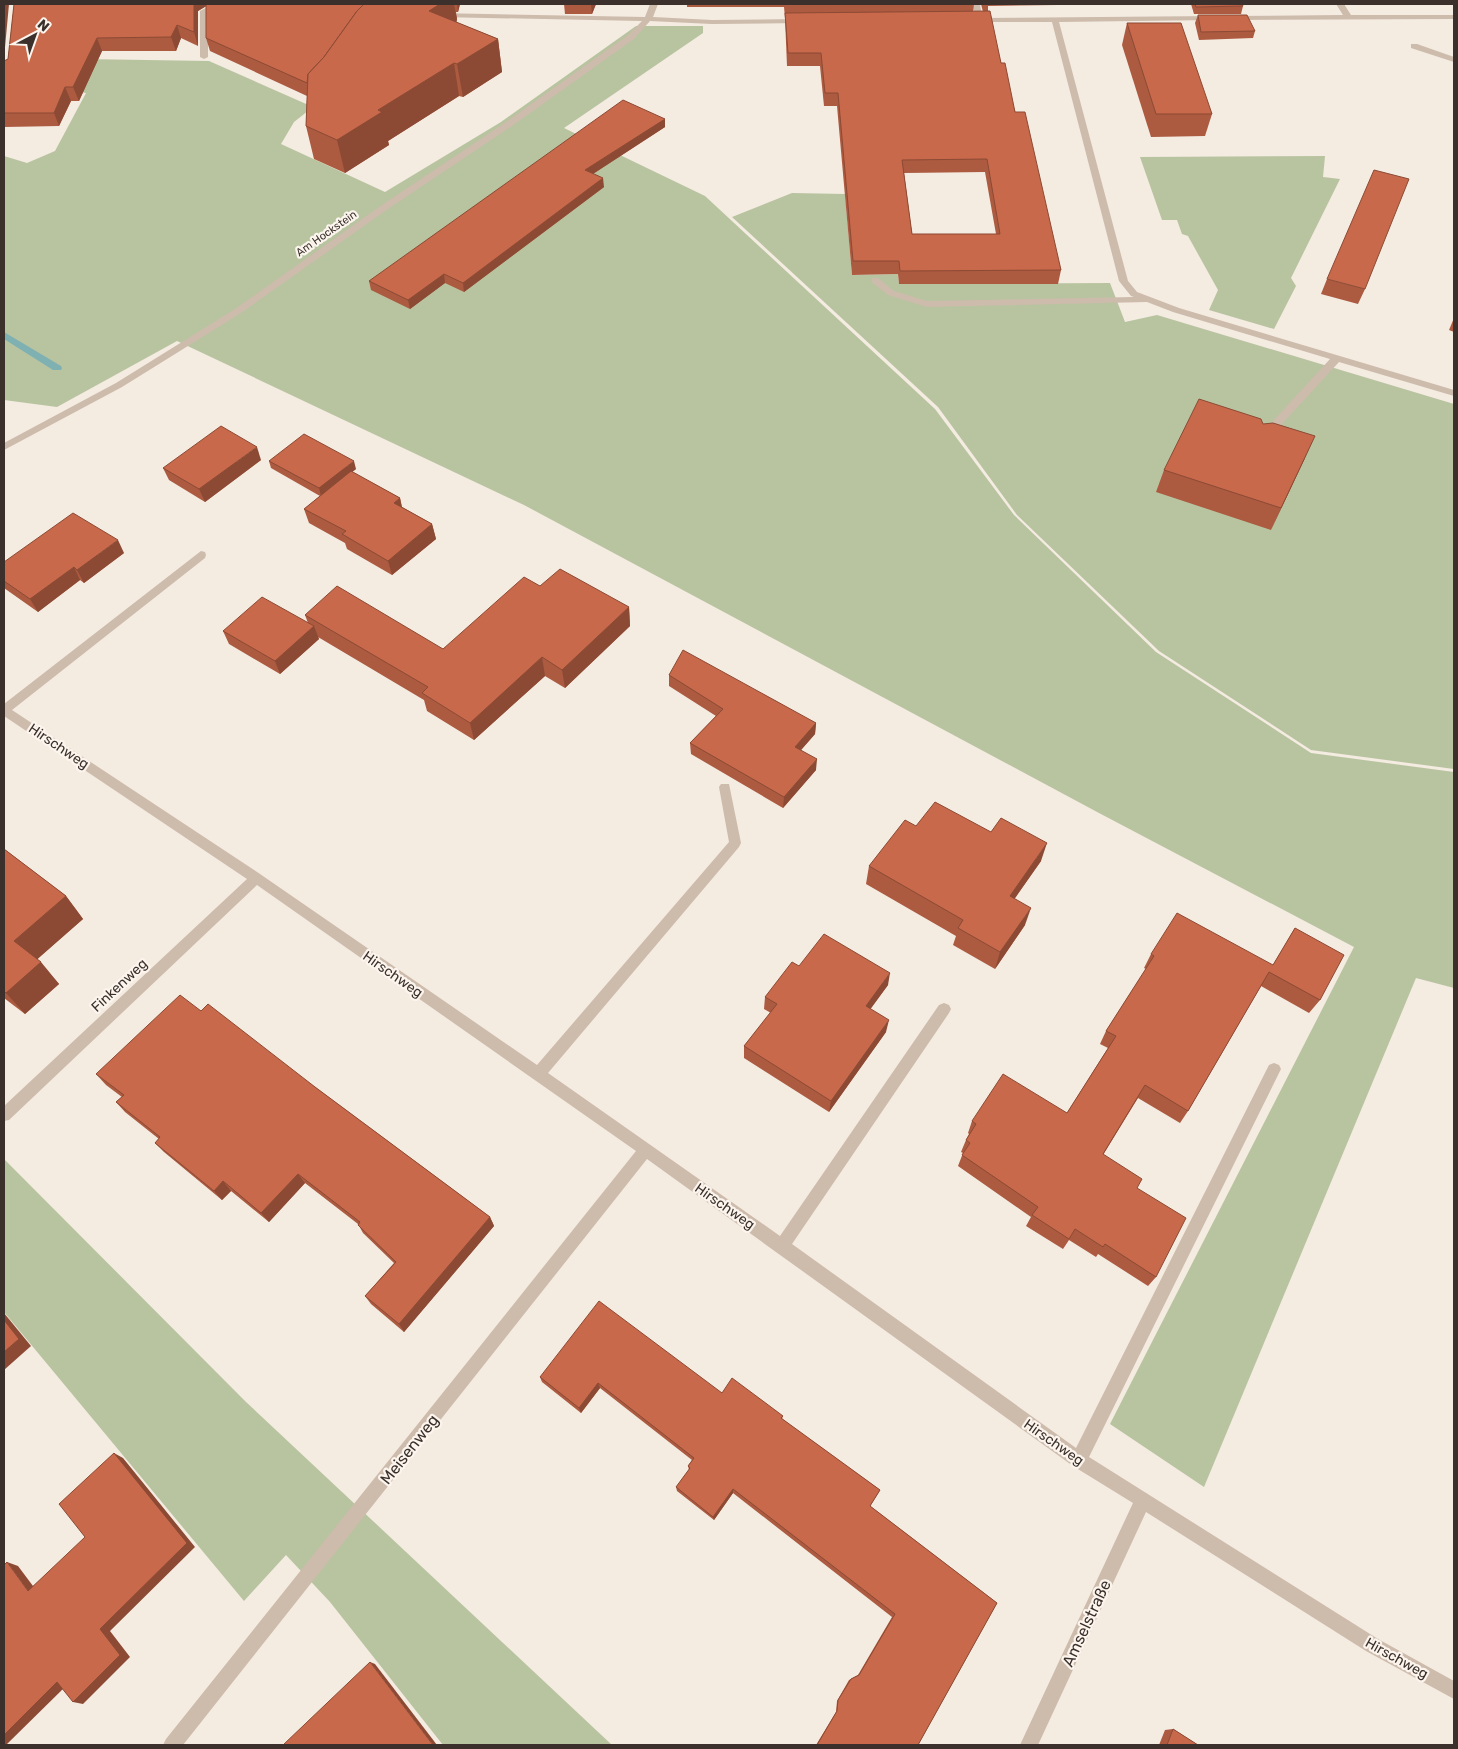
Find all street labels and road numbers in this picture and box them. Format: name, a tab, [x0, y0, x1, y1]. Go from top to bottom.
street label: Am Hockstein	[293, 208, 359, 259]
street label: Hirschweg	[25, 720, 92, 773]
street label: Hirschweg	[359, 948, 426, 1001]
street label: Finkenweg	[88, 955, 151, 1016]
street label: Hirschweg	[691, 1180, 758, 1233]
street label: Meisenweg	[376, 1411, 443, 1488]
street label: Hirschweg	[1020, 1416, 1087, 1469]
street label: Amselstraße	[1058, 1577, 1115, 1670]
street label: Hirschweg	[1362, 1634, 1431, 1683]

